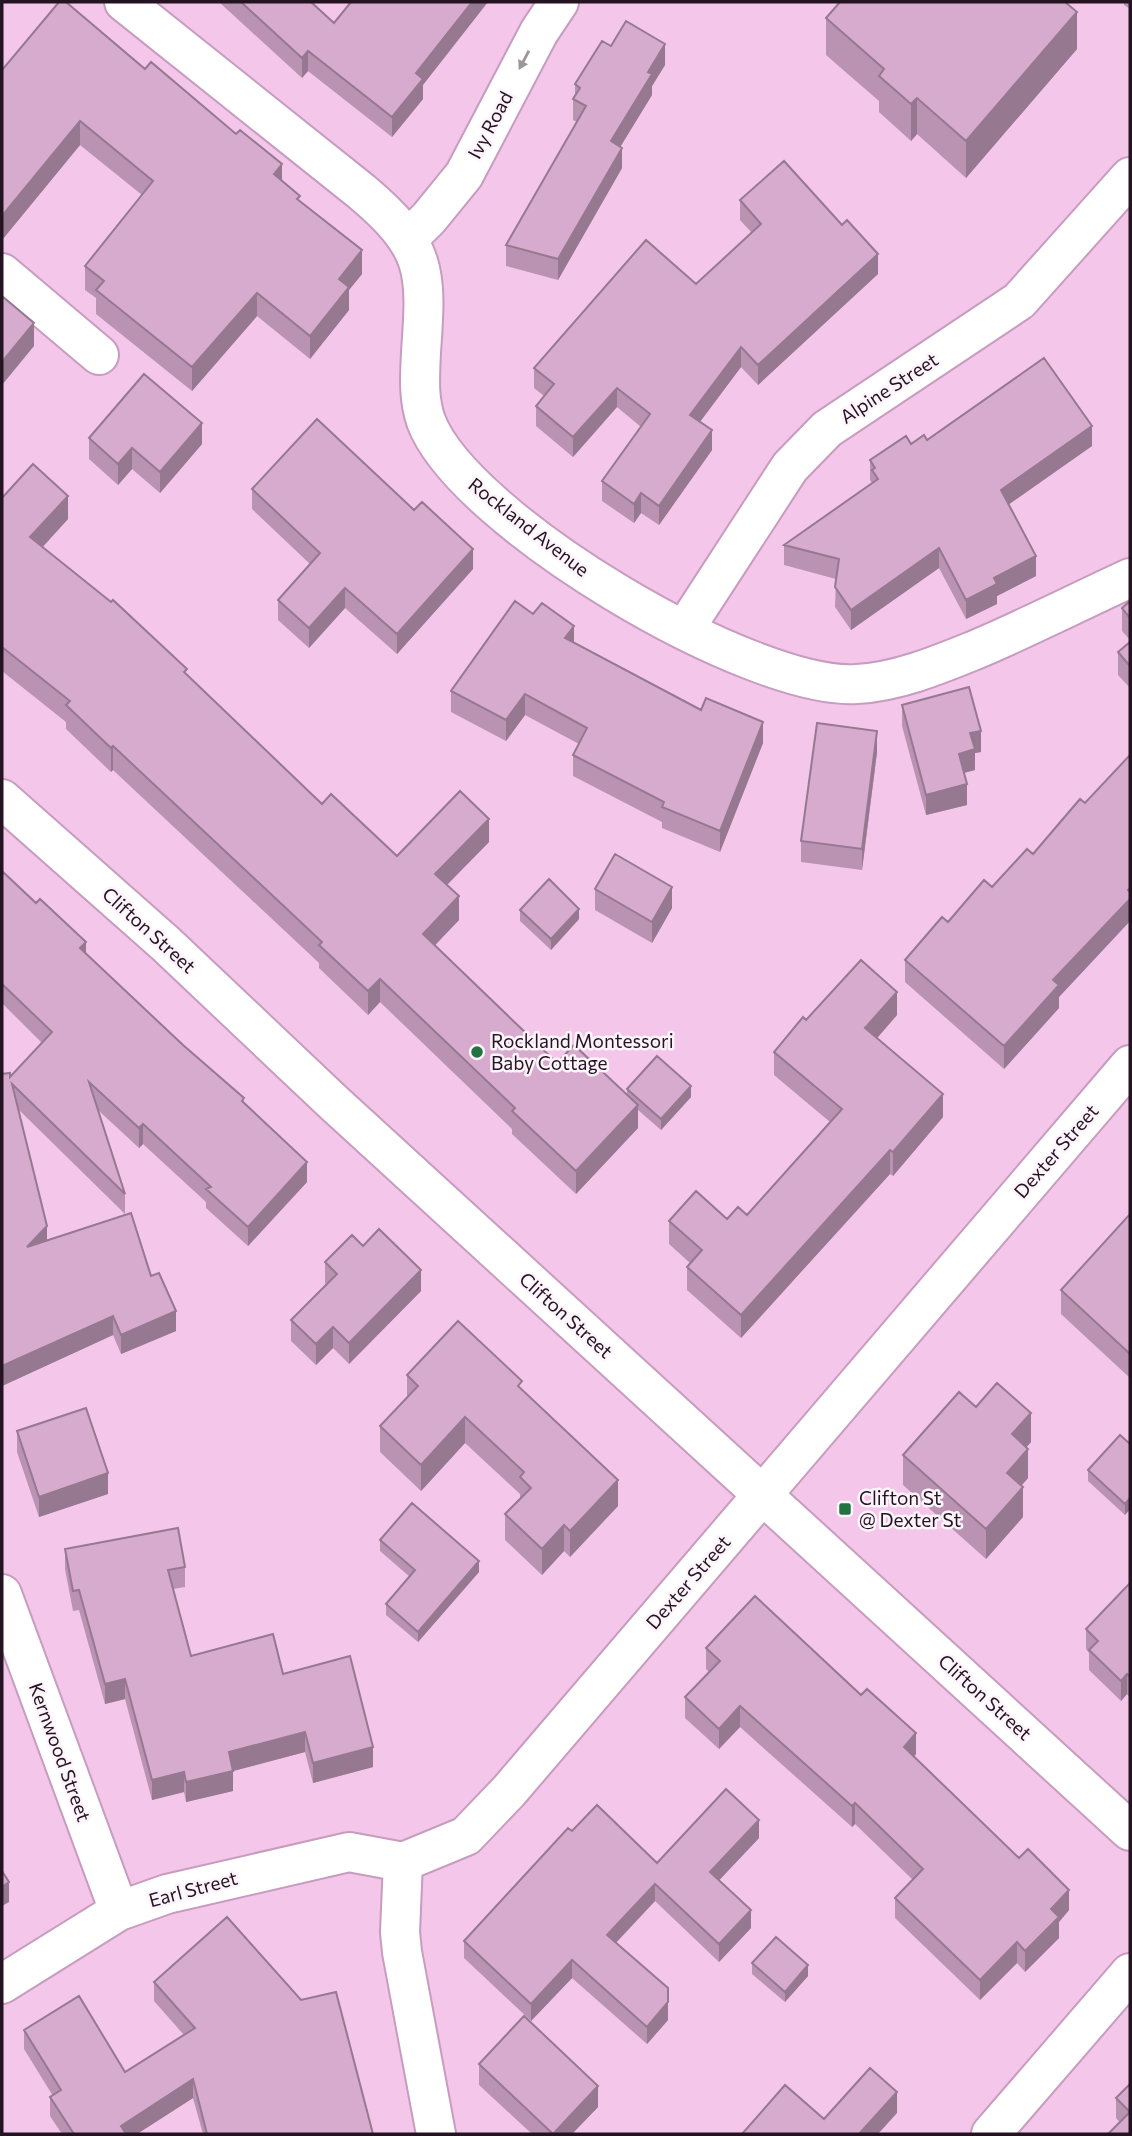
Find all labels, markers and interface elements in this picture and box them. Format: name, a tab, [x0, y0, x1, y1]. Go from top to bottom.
one-way arrow	[519, 50, 530, 70]
street label: Ivy Road	[462, 87, 517, 162]
street label: Alpine Street	[835, 347, 942, 428]
street label: Rockland Avenue	[464, 472, 594, 581]
street label: Clifton Street	[98, 882, 201, 978]
place label: Rockland Montessori Baby Cottage	[491, 1029, 674, 1074]
marker: Rockland Montessori Baby Cottage	[469, 1044, 485, 1060]
street label: Dexter Street	[1009, 1099, 1103, 1202]
street label: Clifton Street	[515, 1267, 618, 1363]
place label: Clifton St @ Dexter St	[859, 1486, 961, 1531]
marker: Clifton St @ Dexter St	[837, 1501, 853, 1517]
street label: Dexter Street	[641, 1530, 735, 1633]
street label: Clifton Street	[934, 1649, 1037, 1745]
street label: Kernwood Street	[25, 1679, 96, 1825]
street label: Earl Street	[146, 1866, 240, 1911]

